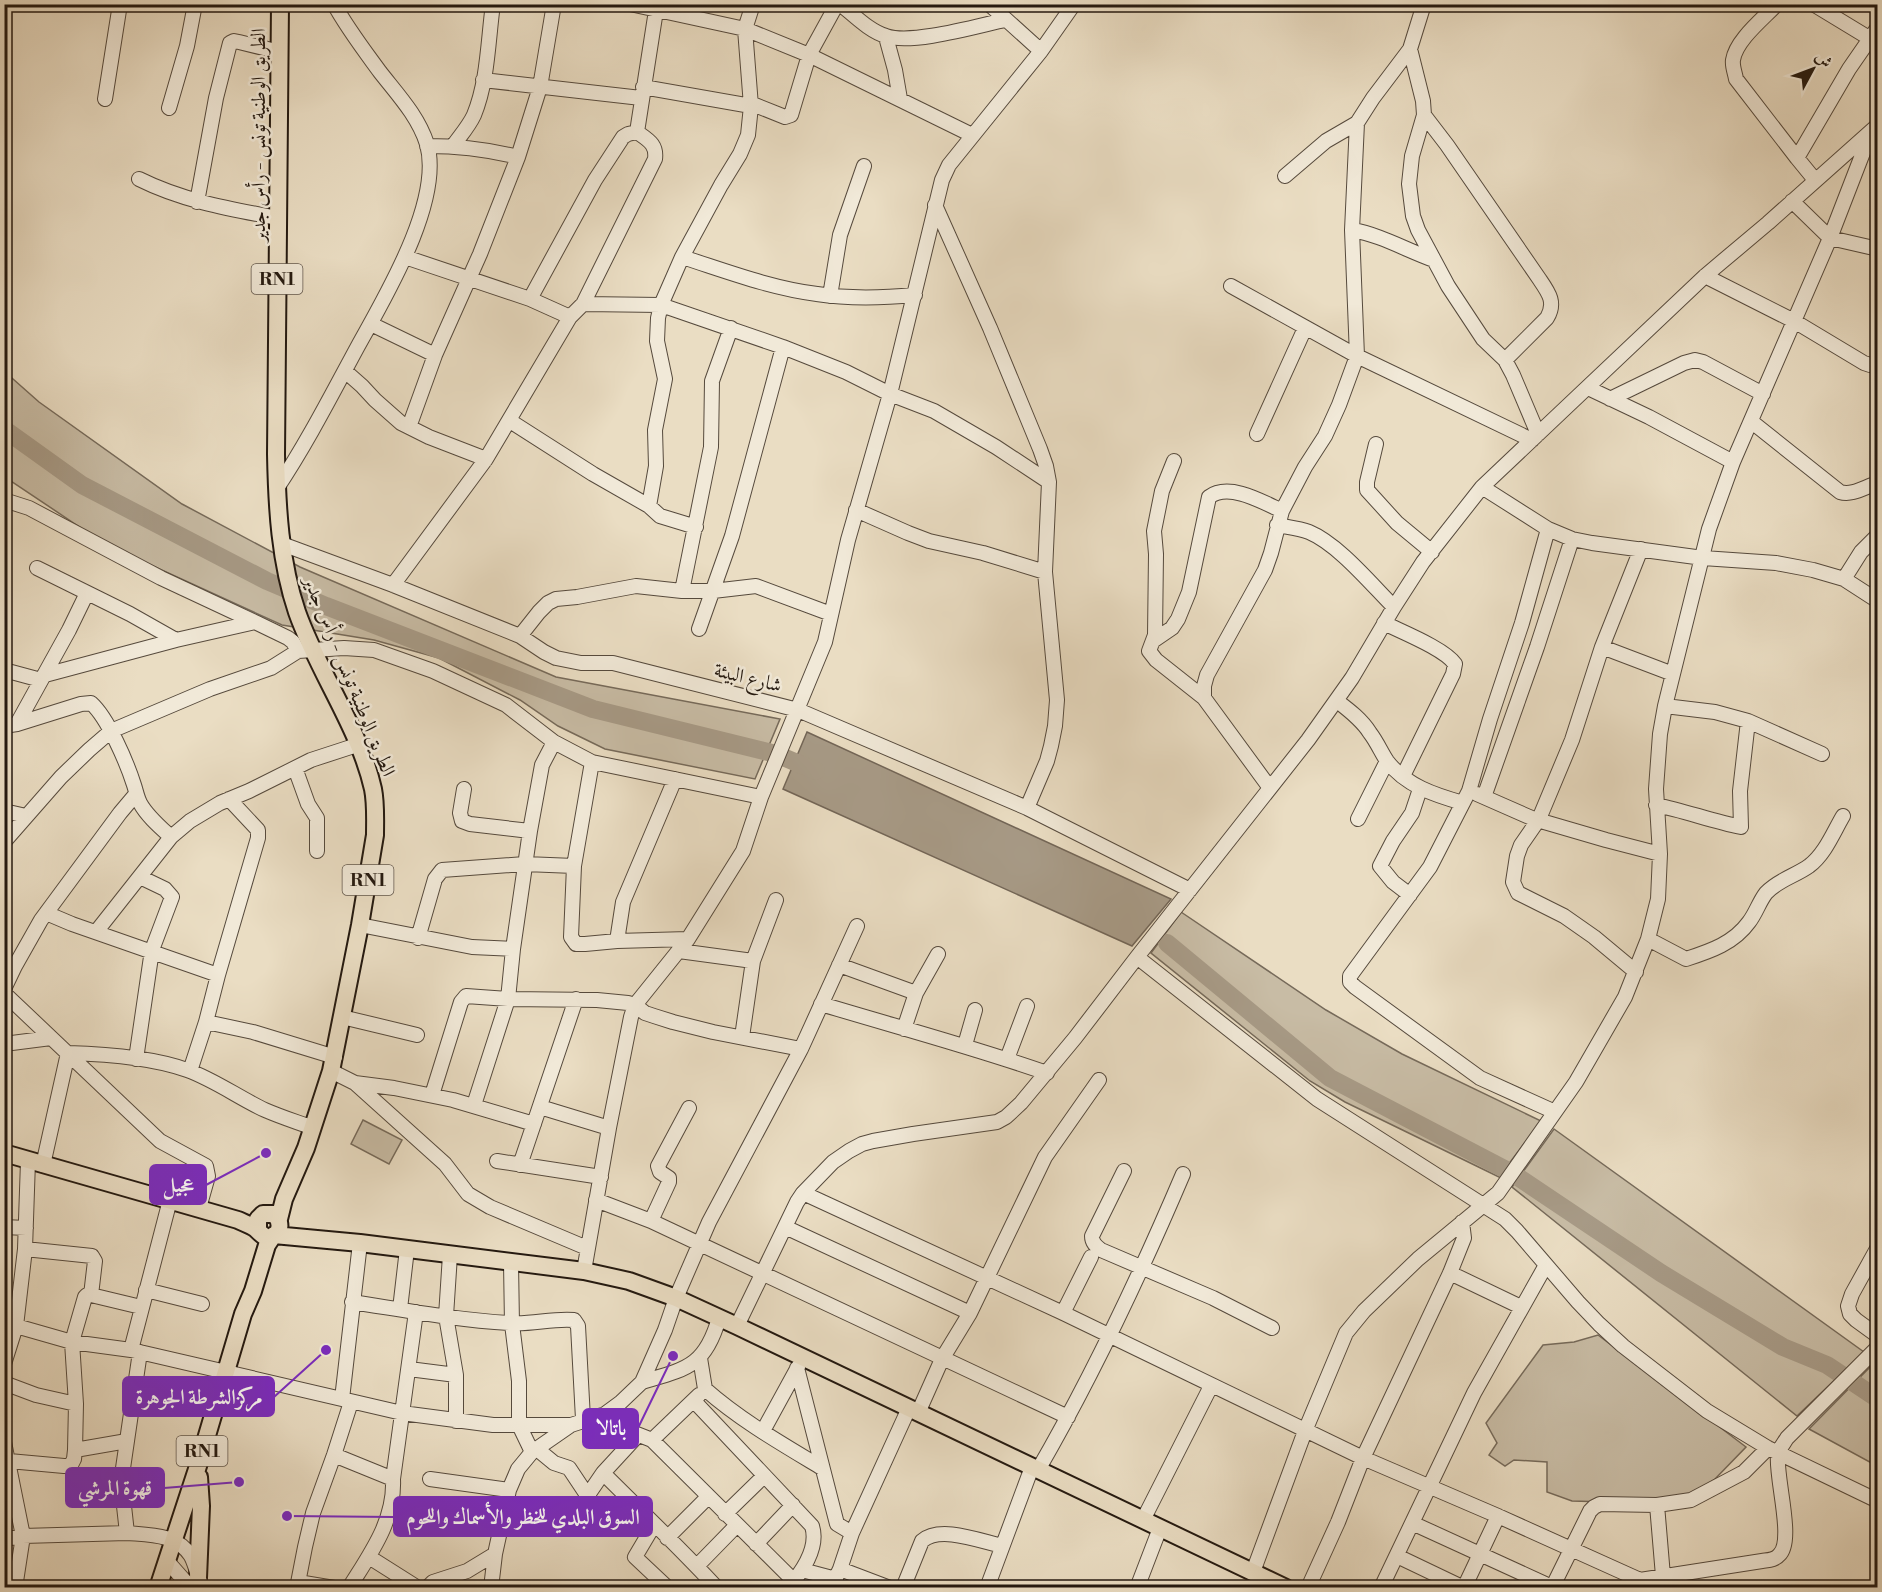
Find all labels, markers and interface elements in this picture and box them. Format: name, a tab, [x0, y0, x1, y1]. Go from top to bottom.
street label: الطريق الوطنية تونس - رأس جدير	[244, 28, 272, 244]
north arrow	[1783, 39, 1843, 99]
text: ش	[1811, 47, 1836, 72]
road number: RN1	[252, 264, 302, 294]
street label: الطريق الوطنية تونس - رأس جدير	[296, 570, 403, 780]
street label: شارع البيئة	[710, 658, 784, 703]
road number: RN1	[342, 865, 394, 895]
callout: عجيل	[150, 1165, 206, 1204]
text: عجيل	[162, 1173, 195, 1200]
callout: مركزالشرطة الجوهرة	[123, 1377, 274, 1416]
text: مركزالشرطة الجوهرة	[135, 1385, 263, 1412]
callout: باتالا	[583, 1409, 638, 1448]
text: باتالا	[595, 1416, 627, 1442]
road number: RN1	[176, 1436, 228, 1466]
callout: قهوة المرشي	[66, 1468, 164, 1507]
text: قهوة المرشي	[78, 1476, 152, 1508]
callout: السوق البلدي للخظر والأسماك واللحوم	[394, 1497, 652, 1536]
text: السوق البلدي للخظر والأسماك واللحوم	[406, 1501, 640, 1536]

